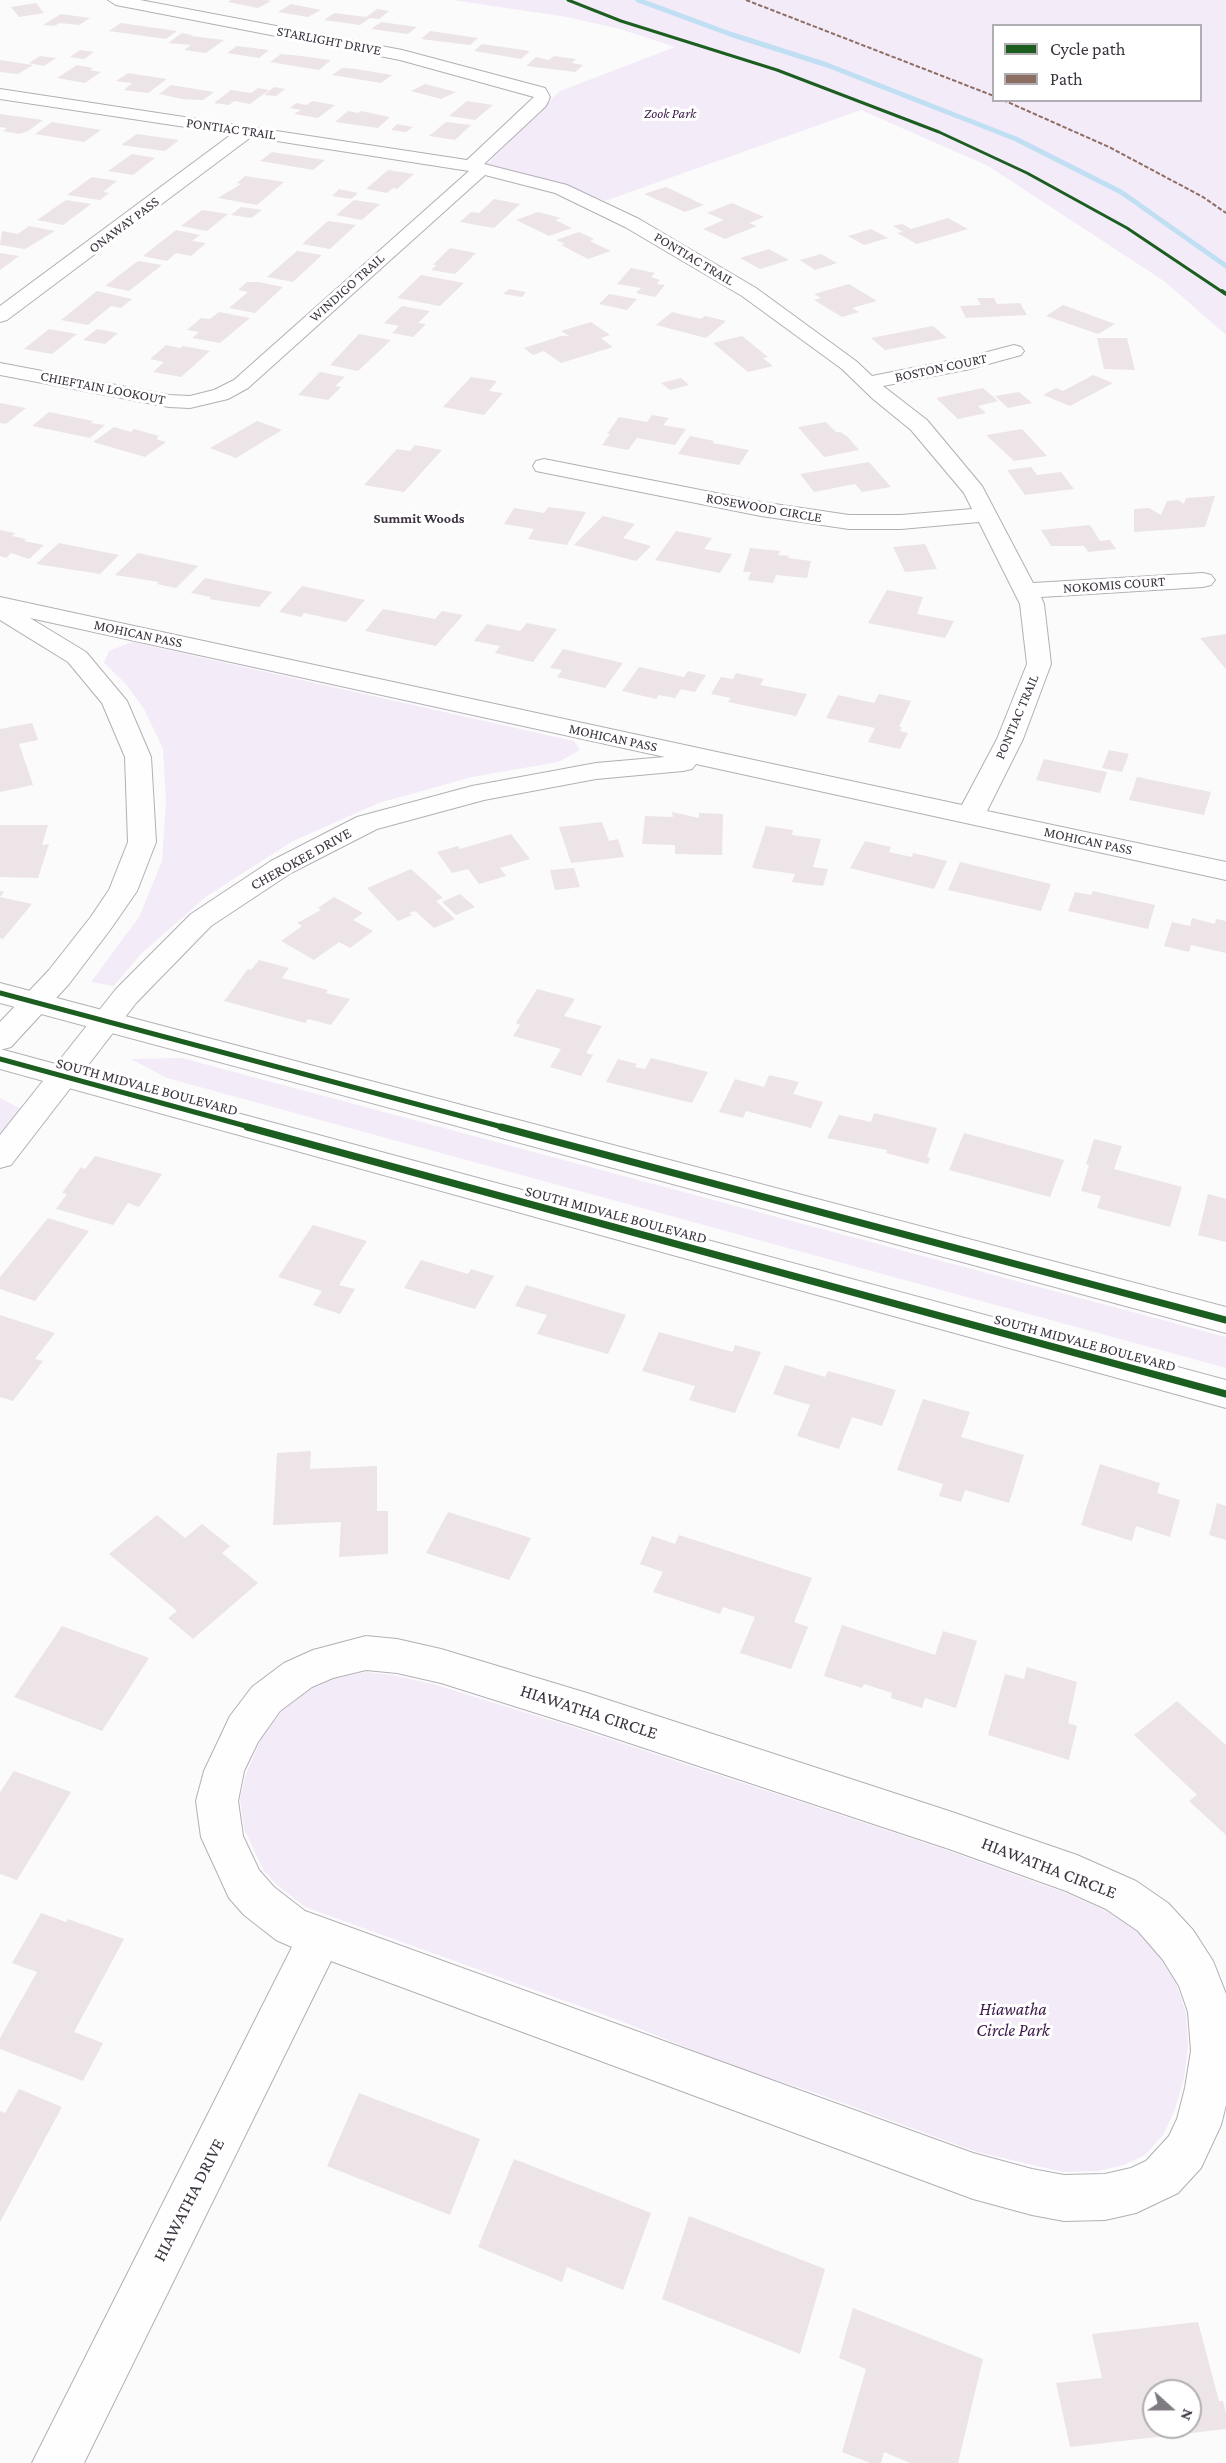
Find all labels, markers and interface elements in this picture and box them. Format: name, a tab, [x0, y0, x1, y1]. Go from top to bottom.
street label: STARLIGHT DRIVE	[275, 23, 383, 59]
legend	[992, 24, 1202, 102]
text: Cycle path	[1050, 39, 1125, 59]
text: Path	[1050, 69, 1083, 89]
park label: Zook Park	[644, 106, 696, 122]
street label: PONTIAC TRAIL	[185, 114, 277, 144]
street label: ONAWAY PASS	[86, 193, 162, 257]
street label: PONTIAC TRAIL	[651, 229, 737, 289]
street label: WINDIGO TRAIL	[306, 250, 388, 326]
street label: BOSTON COURT	[893, 350, 989, 386]
street label: CHIEFTAIN LOOKOUT	[39, 368, 167, 408]
street label: ROSEWOOD CIRCLE	[705, 490, 823, 526]
district label: Summit Woods	[373, 511, 465, 527]
street label: NOKOMIS COURT	[1062, 573, 1166, 597]
street label: MOHICAN PASS	[92, 616, 184, 652]
street label: PONTIAC TRAIL	[992, 672, 1042, 762]
street label: MOHICAN PASS	[567, 720, 659, 756]
street label: MOHICAN PASS	[1042, 823, 1134, 859]
street label: CHEROKEE DRIVE	[248, 824, 354, 894]
street label: SOUTH MIDVALE BOULEVARD	[54, 1054, 240, 1120]
street label: SOUTH MIDVALE BOULEVARD	[523, 1182, 709, 1248]
street label: SOUTH MIDVALE BOULEVARD	[992, 1310, 1178, 1376]
street label: HIAWATHA CIRCLE	[518, 1680, 660, 1744]
street label: HIAWATHA CIRCLE	[978, 1832, 1120, 1904]
park label: Hiawatha Circle Park	[976, 1998, 1050, 2040]
street label: HIAWATHA DRIVE	[149, 2135, 229, 2265]
north arrow	[1142, 2379, 1202, 2439]
text: N	[1178, 2407, 1197, 2423]

